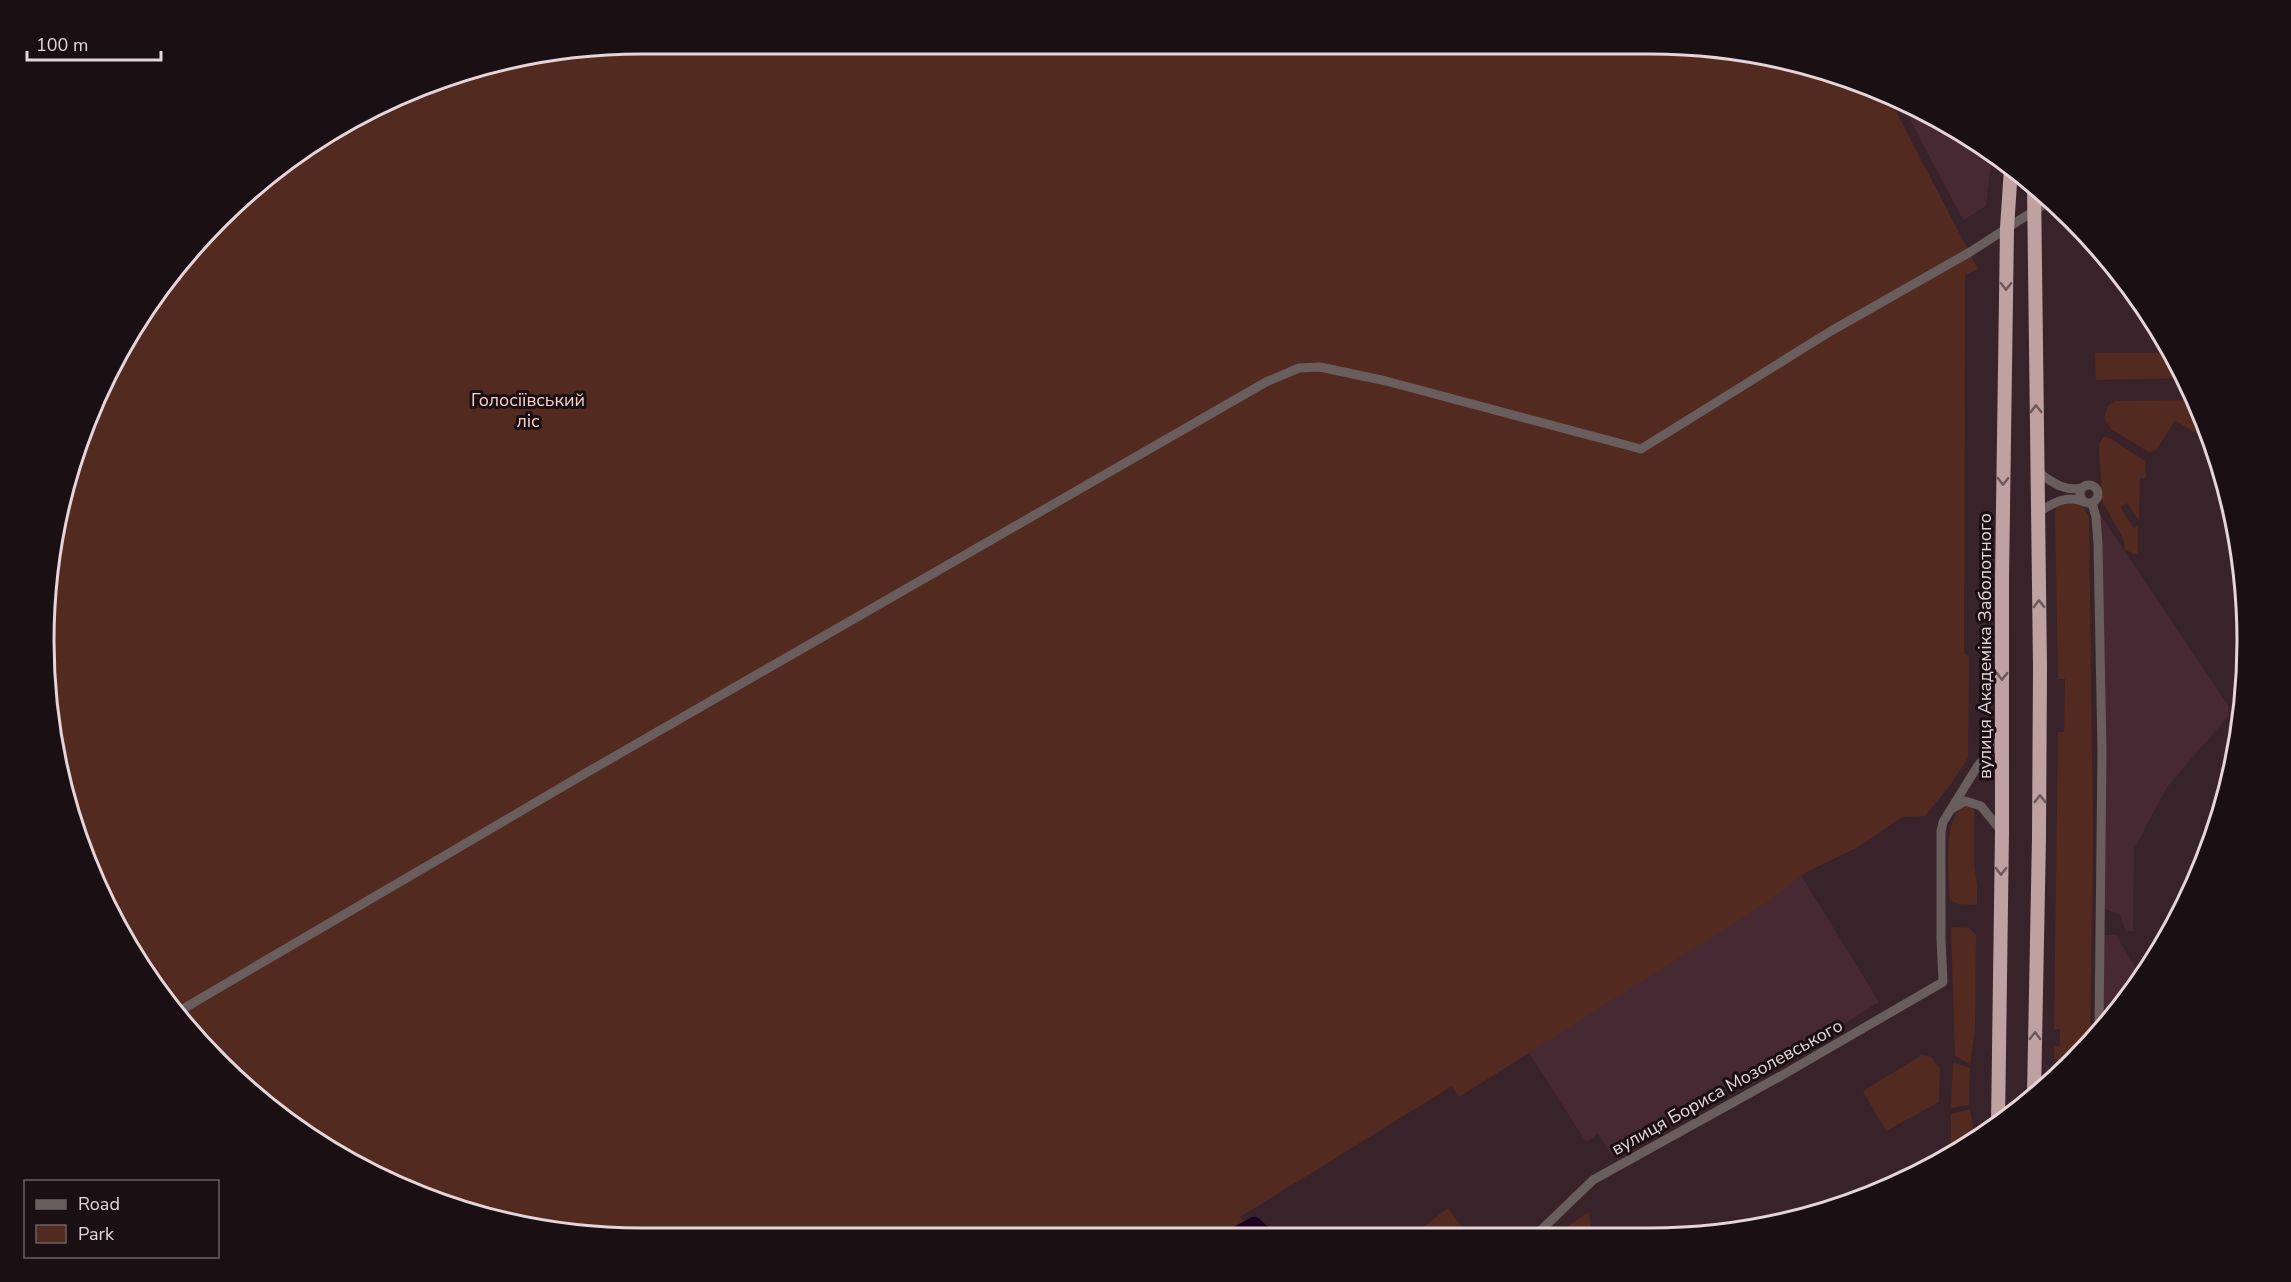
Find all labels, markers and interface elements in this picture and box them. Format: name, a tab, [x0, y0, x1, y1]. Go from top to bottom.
scale bar	[27, 24, 160, 62]
text: 100 m	[36, 33, 88, 57]
one-way arrow	[2000, 282, 2012, 291]
park label: Голосіївський ліс	[471, 388, 585, 433]
one-way arrow	[2030, 405, 2042, 414]
one-way arrow	[1997, 477, 2010, 486]
street label: вулиця Академіка Заболотного	[1973, 513, 1997, 779]
one-way arrow	[2032, 600, 2045, 609]
one-way arrow	[1996, 672, 2008, 681]
one-way arrow	[2034, 795, 2046, 804]
one-way arrow	[1995, 866, 2007, 875]
street label: вулиця Бориса Мозолевського	[1607, 1013, 1847, 1161]
one-way arrow	[2029, 1032, 2041, 1041]
legend	[24, 1180, 219, 1258]
text: Road	[78, 1192, 120, 1216]
text: Park	[78, 1222, 115, 1246]

